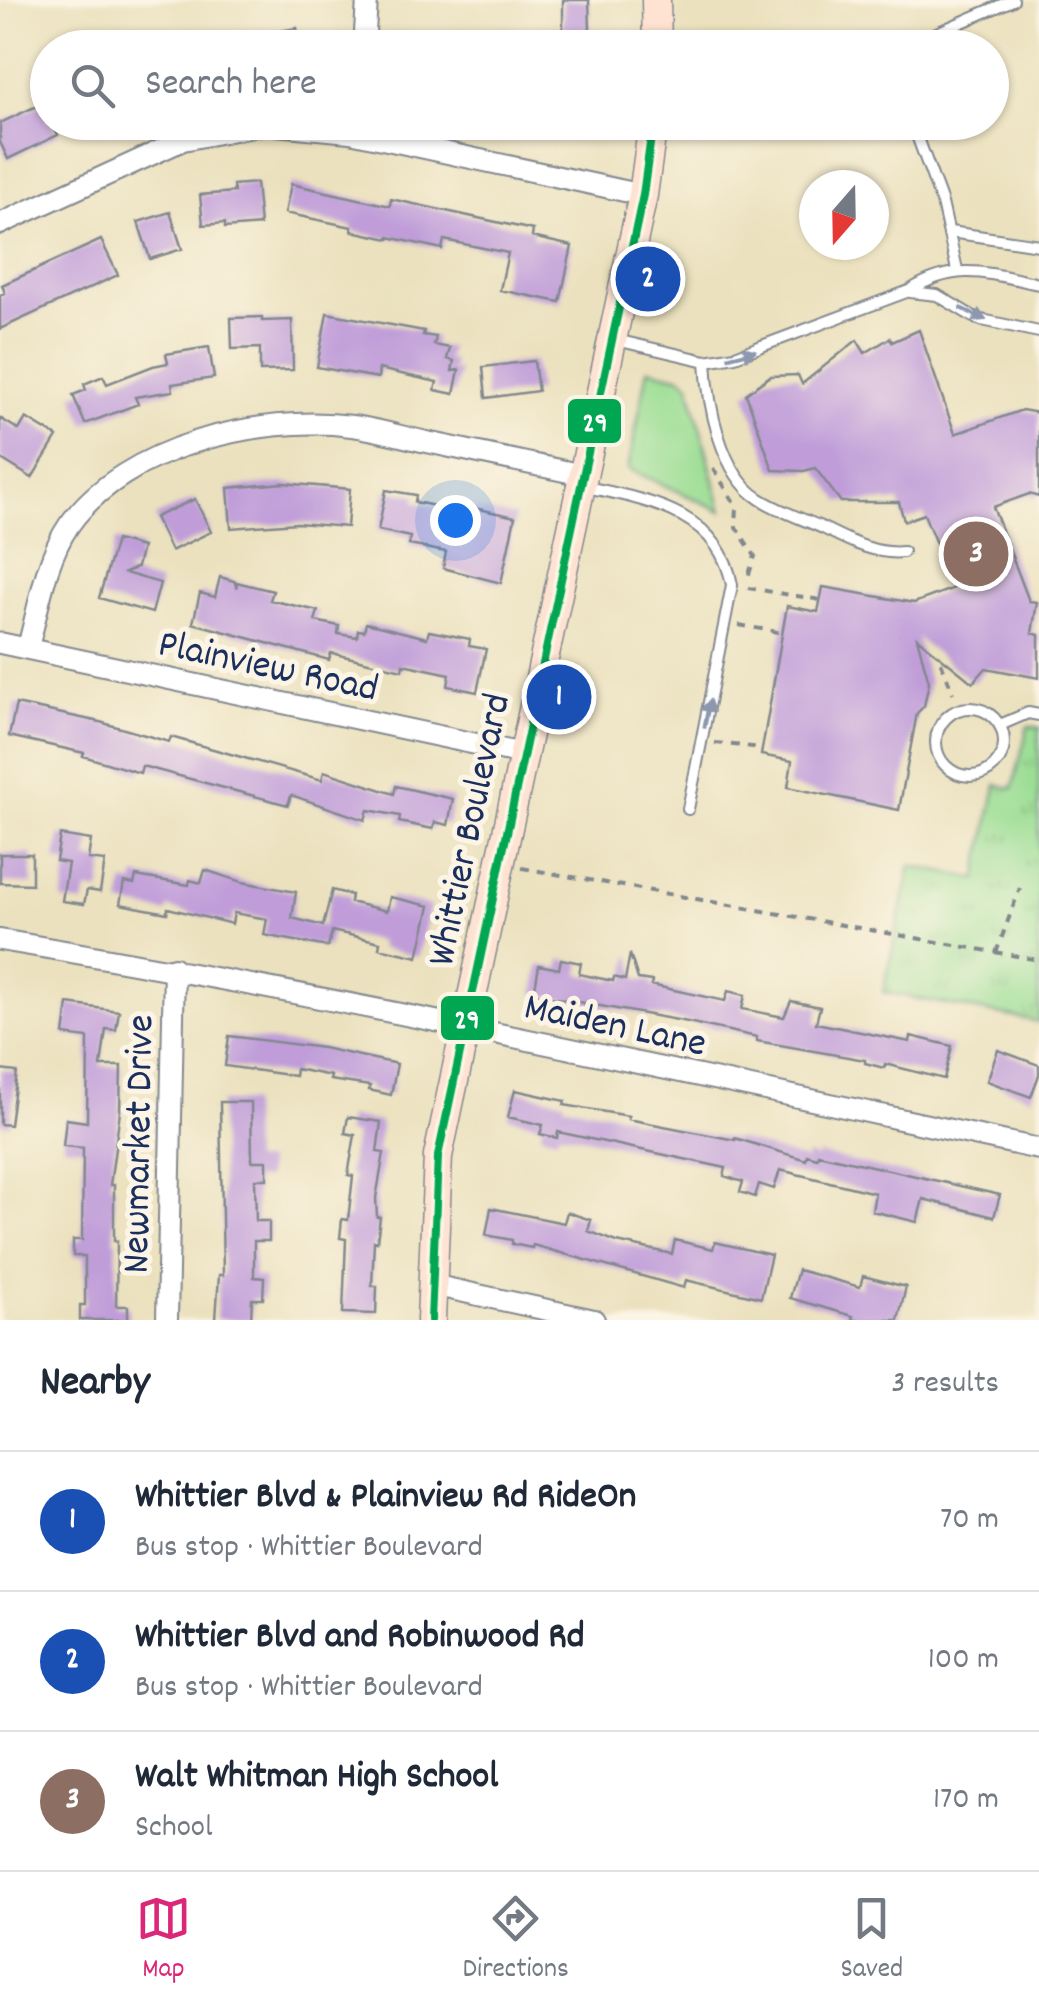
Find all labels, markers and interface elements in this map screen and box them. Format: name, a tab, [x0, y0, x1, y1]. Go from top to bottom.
search box	[30, 30, 1009, 140]
icon: search	[65, 58, 120, 113]
text: Search here	[145, 58, 317, 113]
north arrow	[799, 170, 889, 260]
pin: 2	[616, 242, 680, 316]
one-way arrow	[958, 306, 988, 322]
one-way arrow	[726, 346, 757, 361]
line badge: 29	[566, 397, 623, 445]
text: 29	[582, 406, 608, 446]
your location	[430, 495, 481, 546]
pin: 3	[944, 516, 1008, 592]
street label: Plainview Road	[152, 618, 383, 720]
pin: 1	[526, 660, 592, 734]
street label: Whittier Boulevard	[416, 689, 529, 972]
one-way arrow	[699, 698, 715, 729]
street label: Maiden Lane	[518, 981, 711, 1075]
line badge: 29	[439, 994, 496, 1042]
text: 29	[454, 1003, 480, 1043]
street label: Newmarket Drive	[111, 1014, 172, 1274]
text: Nearby	[40, 1355, 150, 1415]
text: 3 results	[891, 1362, 999, 1408]
text: Whittier Blvd & Plainview Rd RideOn	[135, 1471, 636, 1526]
text: 1	[69, 1498, 76, 1544]
text: 70 m	[940, 1498, 999, 1544]
text: Bus stop · Whittier Boulevard	[135, 1526, 483, 1572]
text: Whittier Blvd and Robinwood Rd	[135, 1611, 585, 1666]
text: 2	[66, 1638, 79, 1684]
text: 100 m	[928, 1638, 999, 1684]
text: Bus stop · Whittier Boulevard	[135, 1666, 483, 1712]
text: Walt Whitman High School	[135, 1751, 498, 1806]
text: 3	[65, 1778, 80, 1824]
text: 170 m	[933, 1778, 999, 1824]
text: School	[135, 1806, 213, 1852]
tab: Map	[136, 1891, 191, 1991]
tab: Directions	[463, 1891, 569, 1991]
tab: Saved	[841, 1891, 903, 1991]

